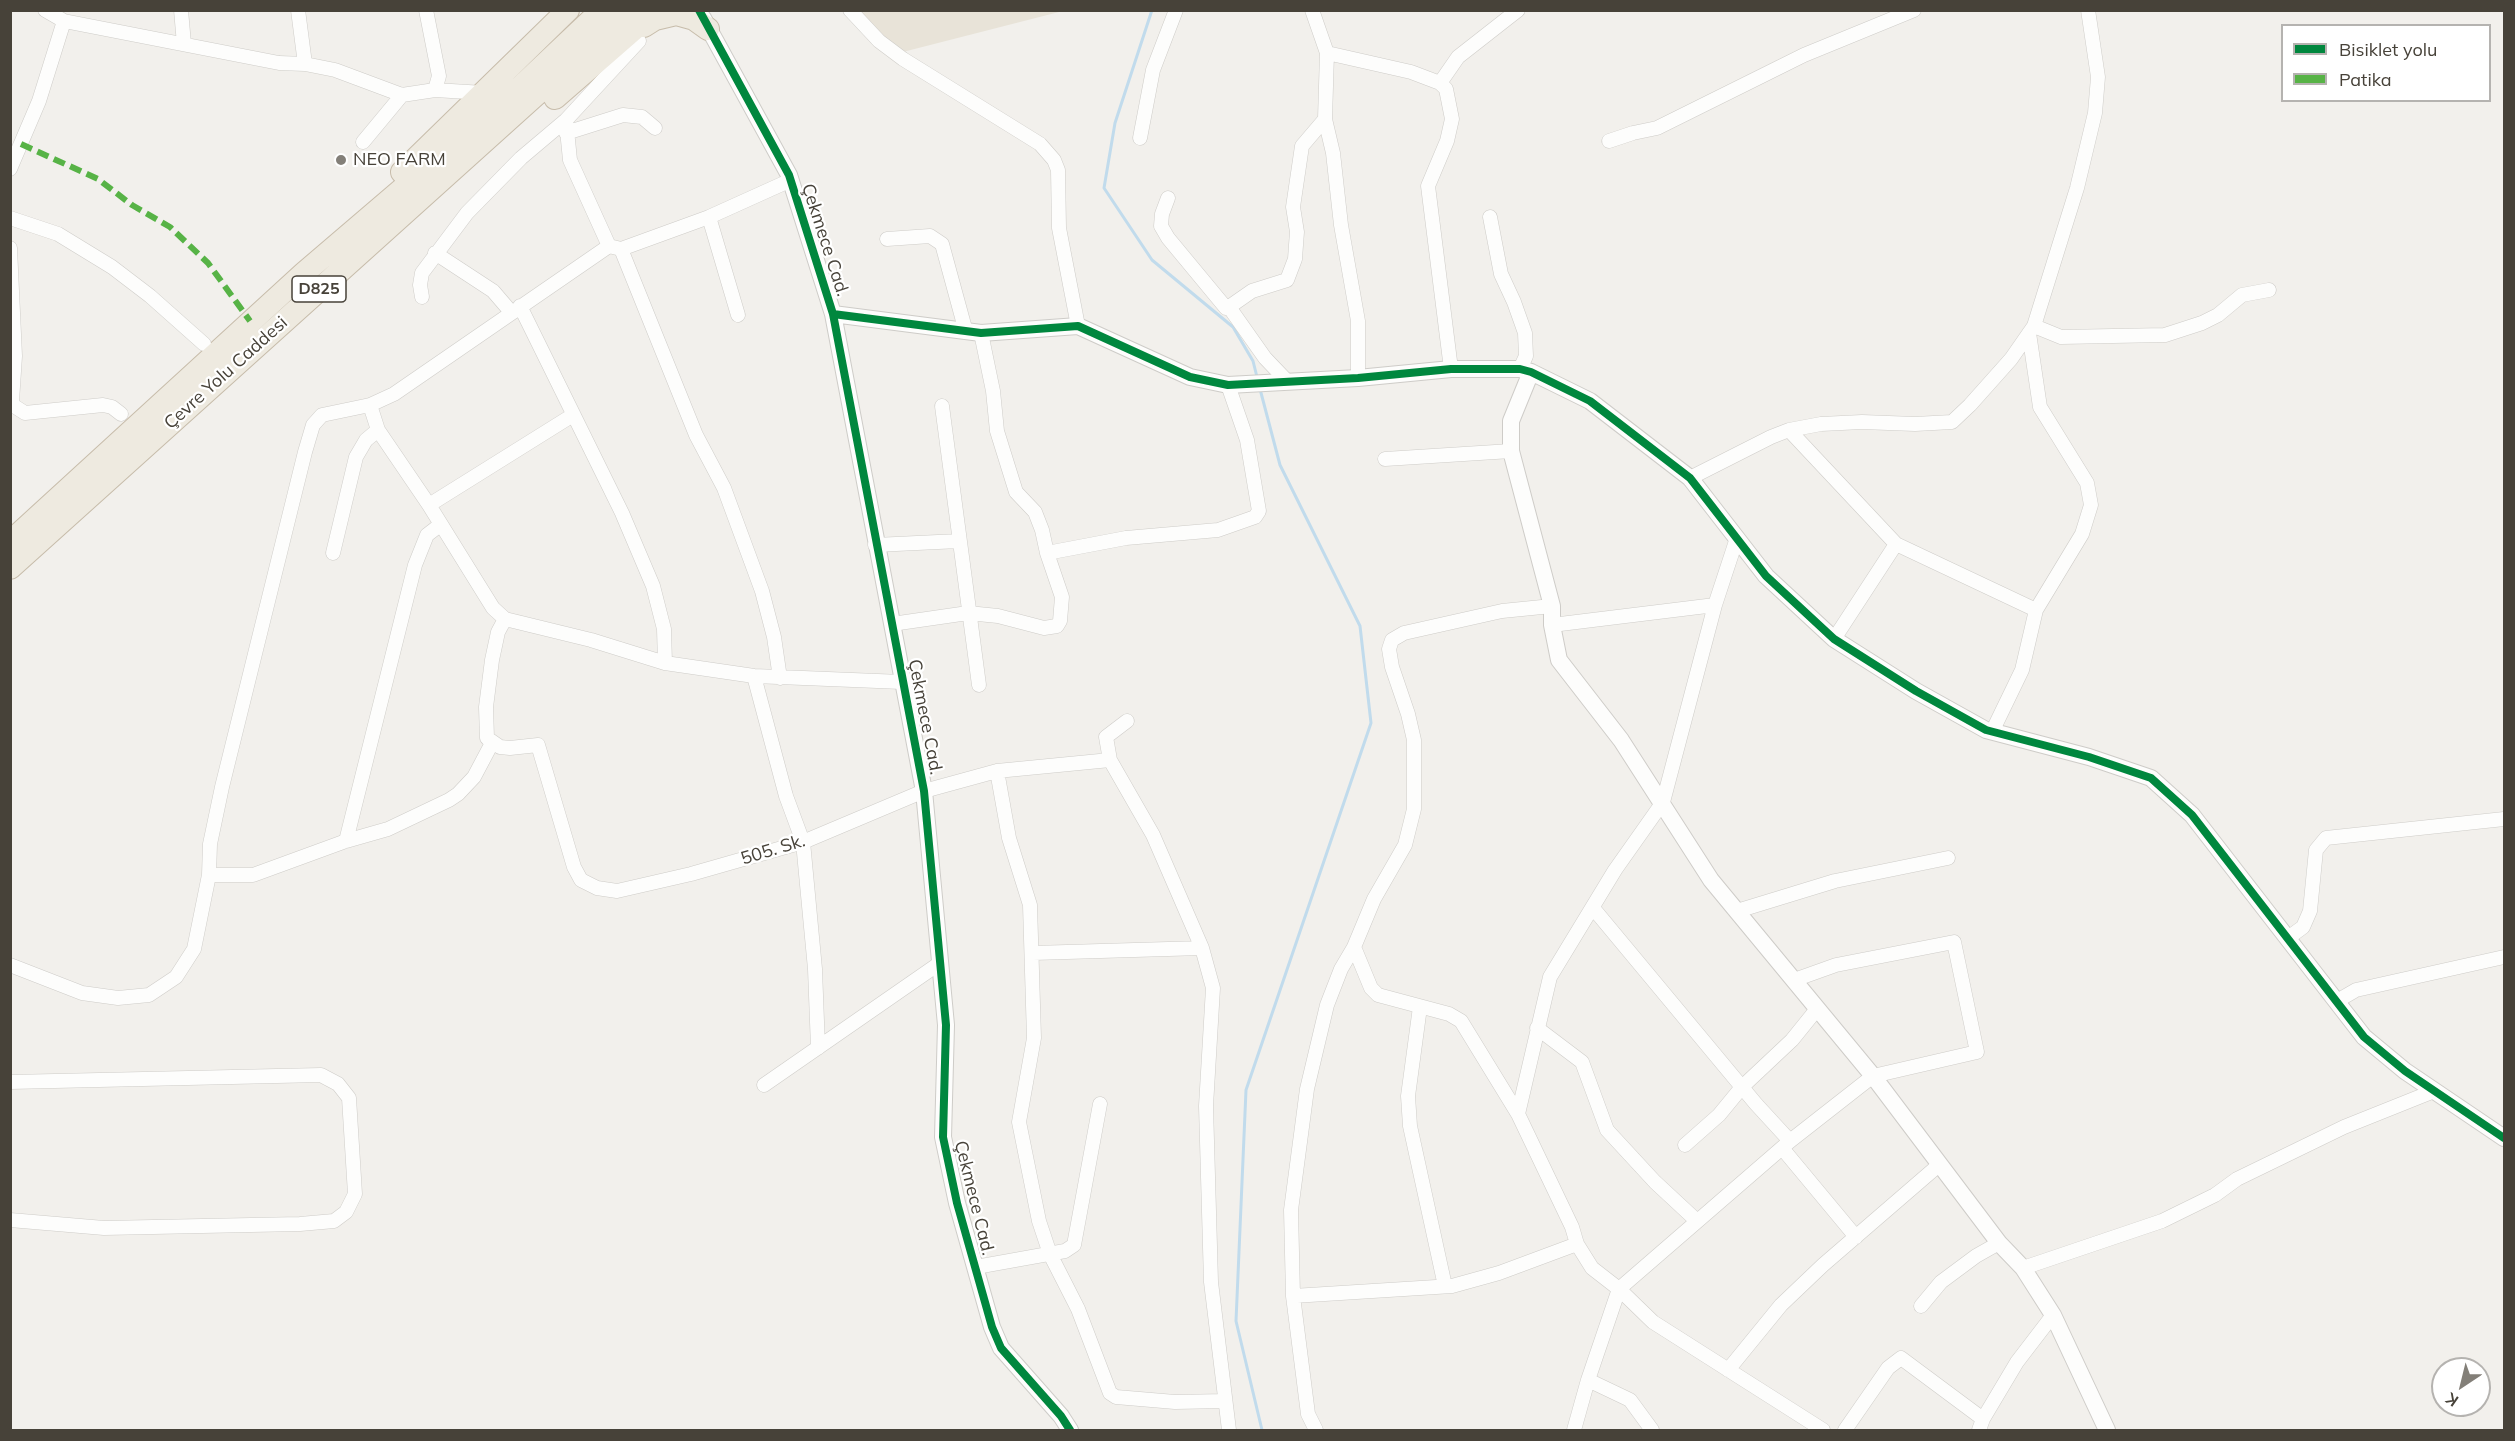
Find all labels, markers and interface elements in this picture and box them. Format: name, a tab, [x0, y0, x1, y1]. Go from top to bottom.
legend	[2281, 24, 2491, 102]
text: Bisiklet yolu	[2339, 38, 2437, 61]
text: Patika	[2339, 68, 2392, 91]
place label: NEO FARM	[353, 149, 446, 171]
marker: NEO FARM	[334, 153, 348, 167]
street label: Çekmece Cad.	[797, 181, 853, 299]
road number: D825	[292, 276, 346, 302]
street label: Çevre Yolu Caddesi	[160, 312, 292, 434]
street label: Çekmece Cad.	[903, 657, 947, 777]
street label: 505. Sk.	[738, 830, 808, 870]
street label: Çekmece Cad.	[949, 1138, 999, 1258]
north arrow	[2431, 1357, 2491, 1417]
text: K	[2442, 1389, 2462, 1411]

